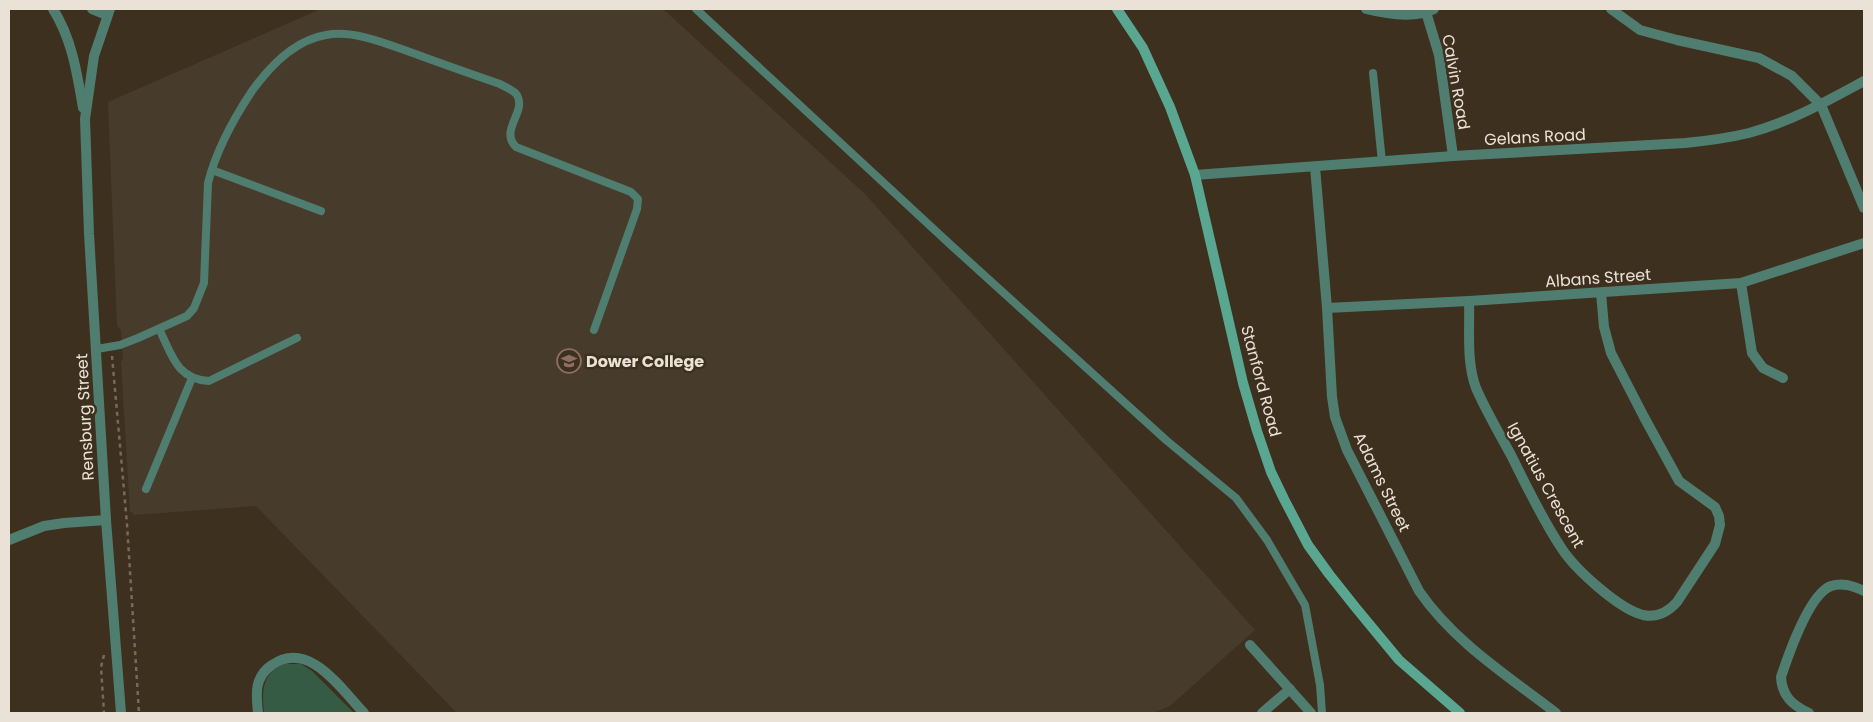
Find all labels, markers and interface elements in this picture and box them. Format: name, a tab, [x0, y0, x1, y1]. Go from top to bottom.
street label: Calvin Road	[1436, 33, 1476, 131]
street label: Gelans Road	[1484, 123, 1586, 151]
street label: Albans Street	[1544, 263, 1652, 293]
street label: Stanford Road	[1235, 323, 1287, 439]
school or university icon: Dower College	[556, 348, 582, 374]
place label: Dower College	[586, 350, 704, 373]
street label: Rensburg Street	[70, 353, 100, 481]
street label: Ignatius Crescent	[1502, 418, 1590, 552]
street label: Adams Street	[1348, 428, 1416, 536]

